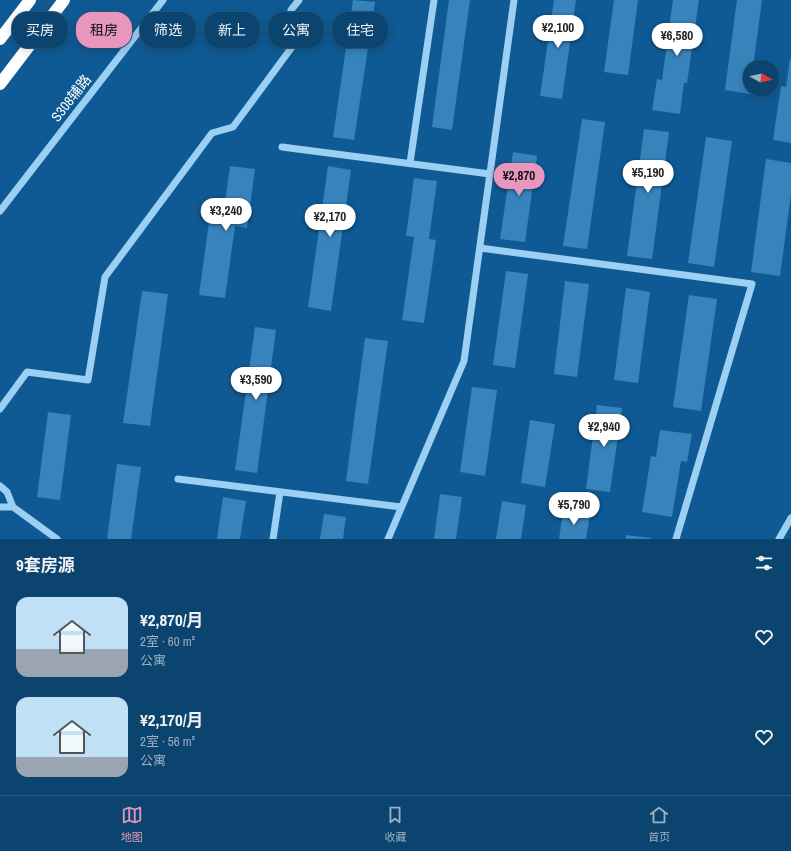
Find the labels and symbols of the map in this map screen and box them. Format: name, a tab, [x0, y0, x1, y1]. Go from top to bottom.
pin: ¥2,100	[525, 15, 591, 49]
pin: ¥6,580	[644, 23, 710, 57]
north arrow	[743, 60, 779, 96]
street label: S308辅路	[47, 71, 95, 125]
pin: ¥5,190	[615, 160, 681, 194]
pin: ¥2,870	[486, 163, 552, 197]
pin: ¥3,240	[193, 198, 259, 232]
pin: ¥2,170	[297, 204, 363, 238]
pin: ¥3,590	[223, 367, 289, 401]
pin: ¥2,940	[571, 414, 637, 448]
pin: ¥5,790	[541, 492, 607, 526]

